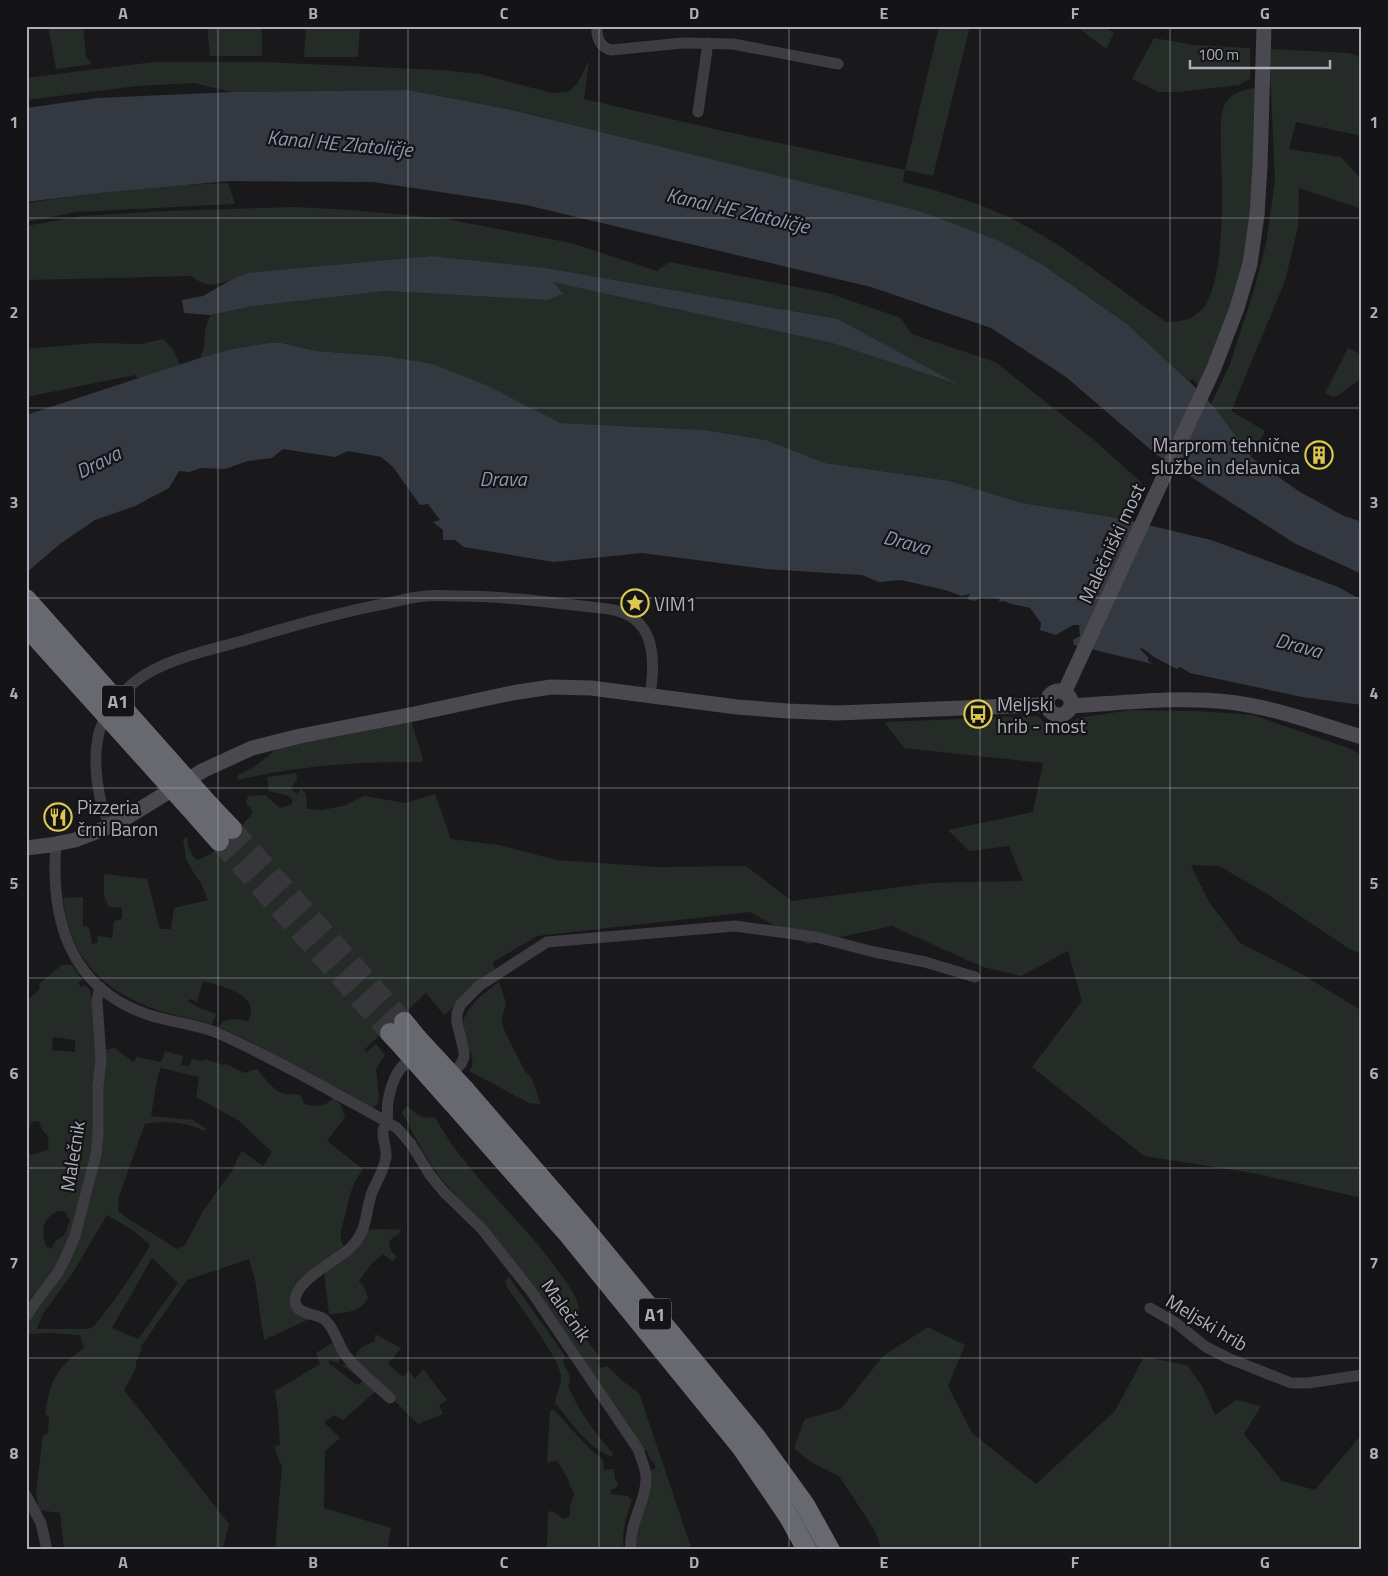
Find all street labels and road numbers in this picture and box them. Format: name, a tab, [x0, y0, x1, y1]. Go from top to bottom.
street label: Malečniški most	[1070, 478, 1152, 608]
road number: A1	[102, 686, 134, 716]
street label: Malečnik	[52, 1119, 92, 1193]
street label: Malečnik	[535, 1273, 599, 1347]
street label: Meljski hrib	[1160, 1286, 1254, 1358]
road number: A1	[639, 1298, 671, 1330]

